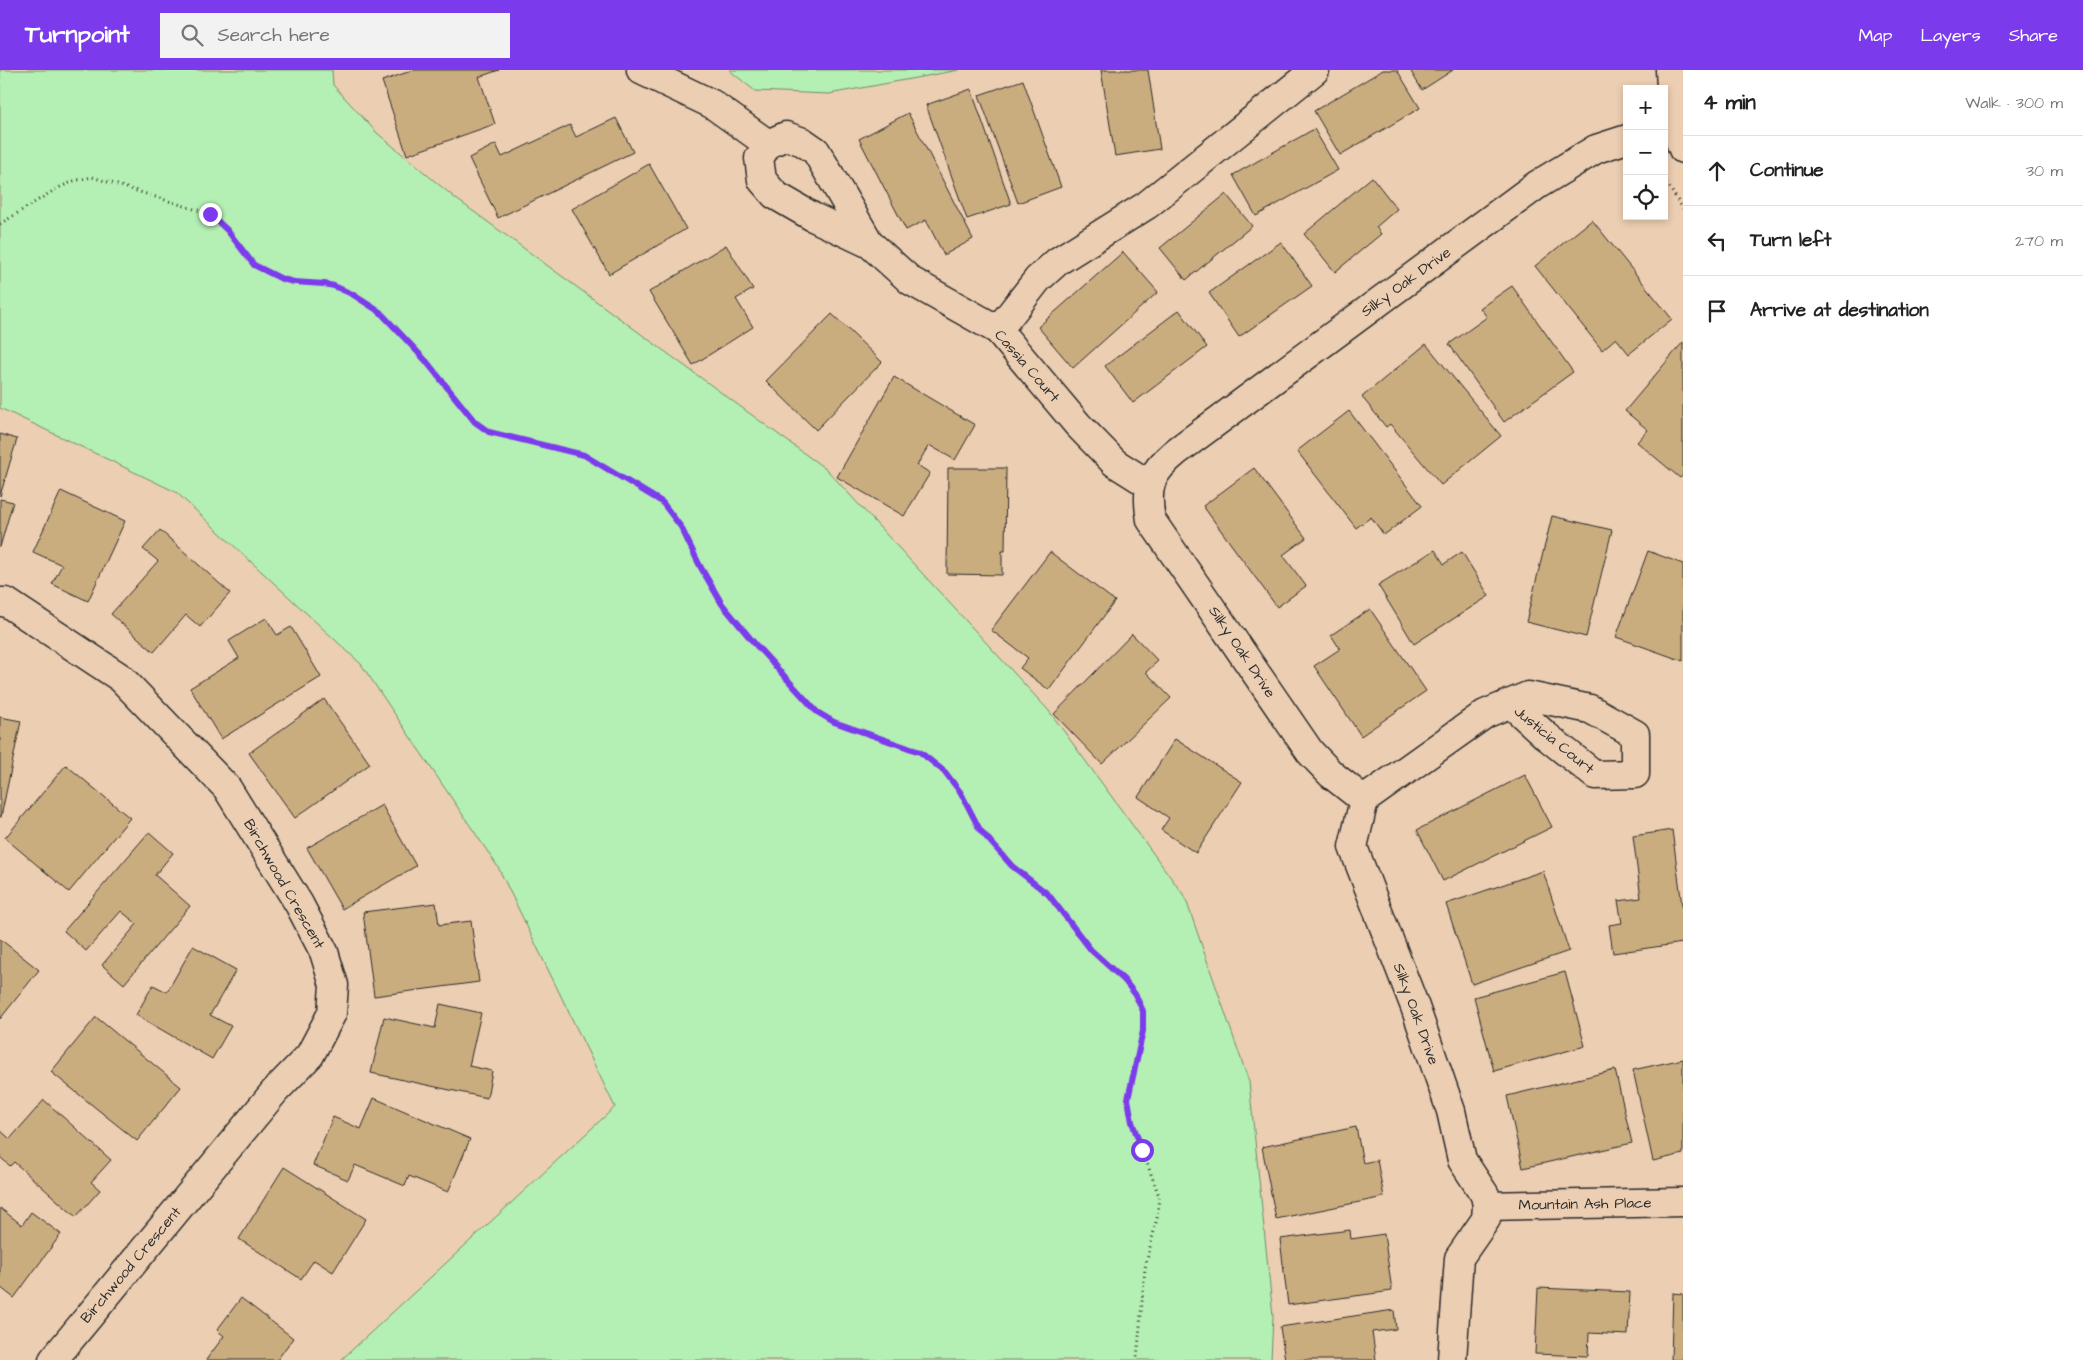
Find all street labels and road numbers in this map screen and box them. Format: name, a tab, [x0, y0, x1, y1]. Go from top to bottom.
street label: Silky Oak Drive	[1357, 242, 1456, 323]
street label: Cassia Court	[989, 325, 1065, 407]
street label: Silky Oak Drive	[1203, 602, 1281, 703]
street label: Justicia Court	[1509, 701, 1599, 779]
street label: Birchwood Crescent	[238, 815, 330, 953]
street label: Silky Oak Drive	[1387, 960, 1444, 1068]
street label: Mountain Ash Place	[1518, 1192, 1652, 1216]
street label: Birchwood Crescent	[76, 1202, 186, 1328]

